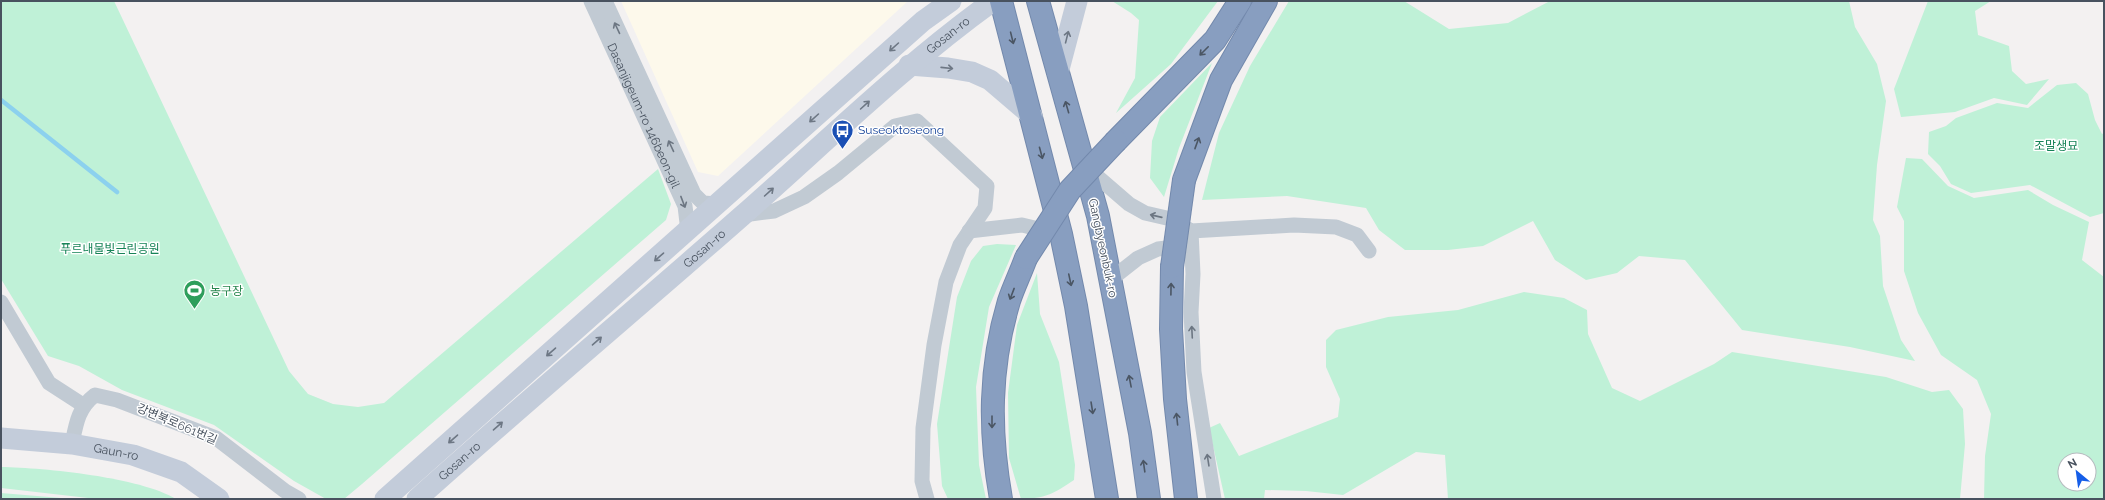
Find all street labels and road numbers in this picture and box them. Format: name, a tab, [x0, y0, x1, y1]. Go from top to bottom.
street label: Gosan-ro	[924, 14, 972, 57]
street label: Dasanjigeum-ro 146beon-gil	[604, 41, 683, 191]
street label: Gangbyeonbuk-ro	[1086, 197, 1120, 299]
street label: Gosan-ro	[680, 227, 728, 271]
street label: 강변북로661번길	[135, 401, 219, 447]
street label: Gosan-ro	[436, 439, 483, 483]
street label: Gaun-ro	[92, 441, 141, 463]

